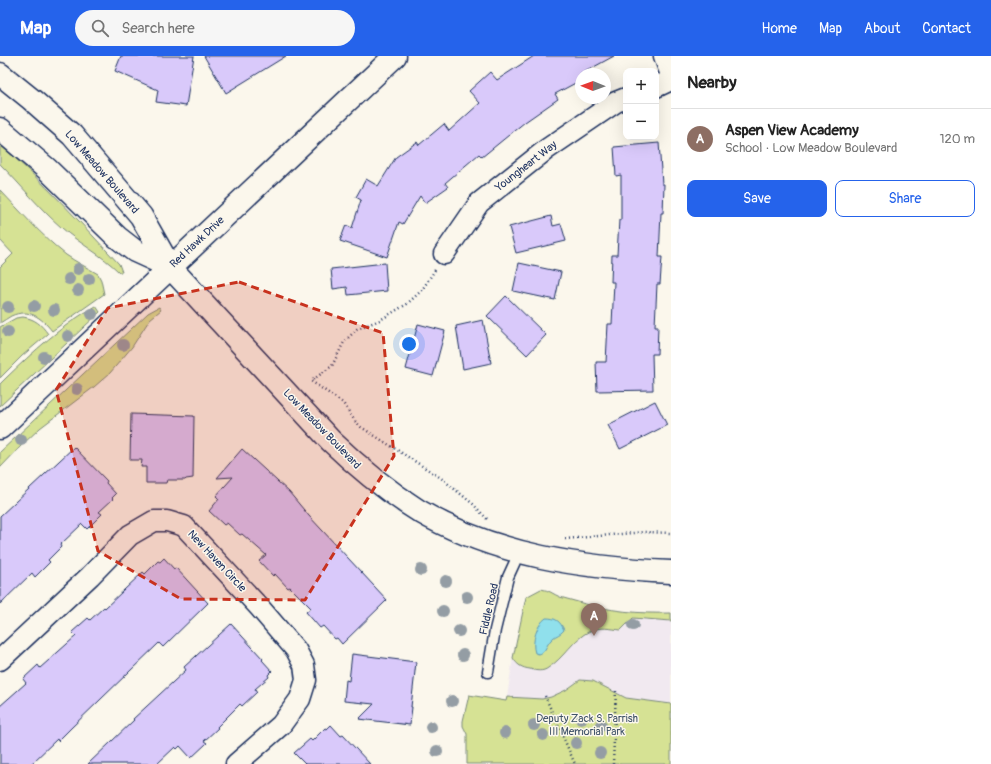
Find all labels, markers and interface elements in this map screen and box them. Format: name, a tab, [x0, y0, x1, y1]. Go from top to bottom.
search box	[75, 10, 355, 46]
text: Map	[20, 16, 51, 40]
icon: search	[89, 17, 111, 39]
text: Search here	[121, 19, 195, 38]
text: Home	[762, 20, 797, 37]
text: Map	[819, 20, 842, 37]
text: About	[864, 20, 900, 37]
text: Contact	[922, 20, 971, 37]
north arrow	[575, 68, 611, 104]
map controls	[623, 68, 659, 140]
button: +	[623, 68, 659, 104]
text: Nearby	[687, 72, 736, 93]
button: −	[623, 104, 659, 140]
text: Aspen View Academy	[725, 121, 859, 140]
street label: Low Meadow Boulevard	[62, 128, 142, 216]
text: A	[696, 131, 704, 147]
text: 120 m	[939, 131, 975, 147]
street label: Youngheart Way	[492, 138, 560, 195]
text: School · Low Meadow Boulevard	[725, 140, 897, 156]
button: Save	[687, 180, 827, 217]
button: Share	[835, 180, 975, 217]
street label: Red Hawk Drive	[167, 213, 227, 270]
your location	[399, 334, 419, 354]
street label: Low Meadow Boulevard	[281, 386, 363, 472]
street label: New Haven Circle	[185, 527, 249, 595]
street label: Fiddle Road	[477, 582, 501, 636]
pin: A	[581, 603, 607, 636]
park label: Deputy Zack S. Parrish III Memorial Park	[536, 712, 638, 738]

